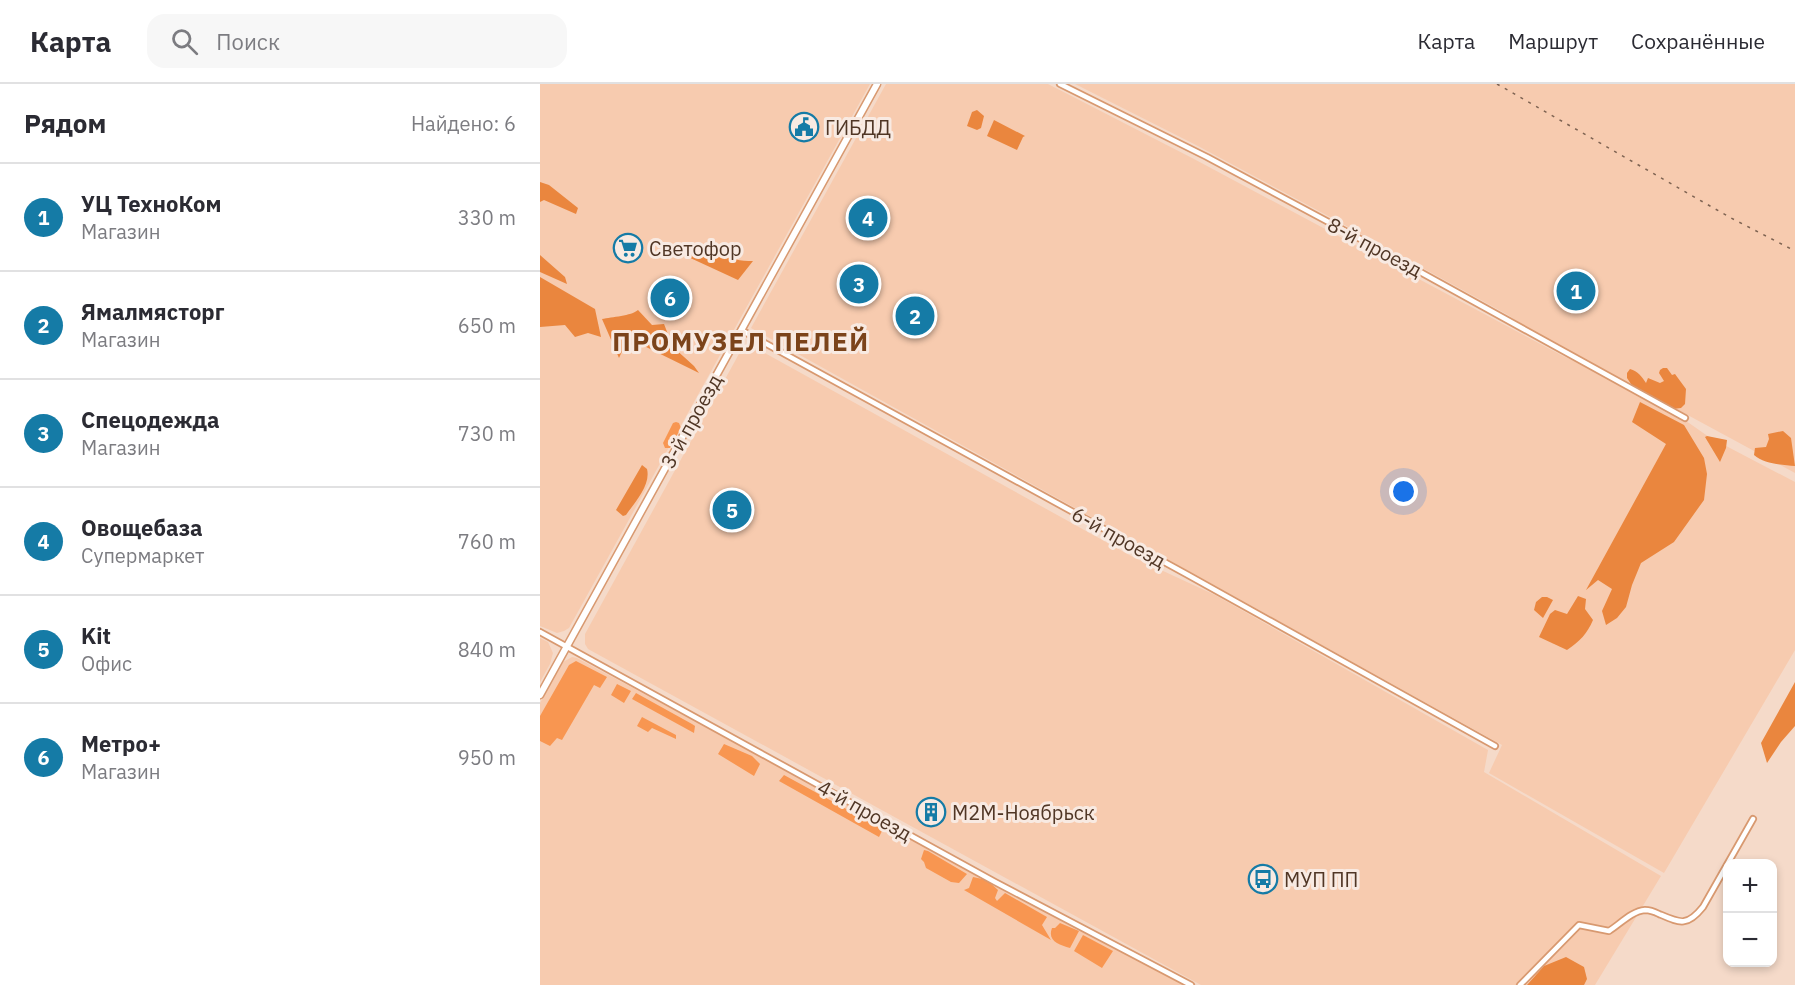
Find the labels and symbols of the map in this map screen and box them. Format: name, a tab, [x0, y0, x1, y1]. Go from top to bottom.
public building icon: ГИБДД	[788, 111, 820, 143]
place label: ГИБДД	[825, 114, 891, 141]
pin: 4	[848, 196, 888, 240]
street label: 8-й проезд	[1323, 211, 1427, 283]
supermarket icon: Светофор	[612, 232, 644, 264]
place label: Светофор	[649, 235, 742, 262]
pin: 3	[840, 262, 878, 306]
pin: 1	[1556, 268, 1596, 314]
pin: 6	[650, 276, 690, 320]
pin: 2	[896, 294, 934, 338]
district label: ПРОМУЗЕЛ ПЕЛЕЙ	[612, 324, 870, 358]
street label: 3-й проезд	[654, 369, 728, 473]
your location	[1389, 477, 1418, 506]
pin: 5	[712, 488, 752, 532]
street label: 6-й проезд	[1067, 500, 1171, 574]
street label: 4-й проезд	[813, 773, 917, 847]
building icon: М2М-Ноябрьск	[915, 796, 947, 828]
place label: М2М-Ноябрьск	[952, 799, 1095, 826]
bus stop icon: МУП ПП	[1247, 863, 1279, 895]
place label: МУП ПП	[1284, 866, 1358, 893]

